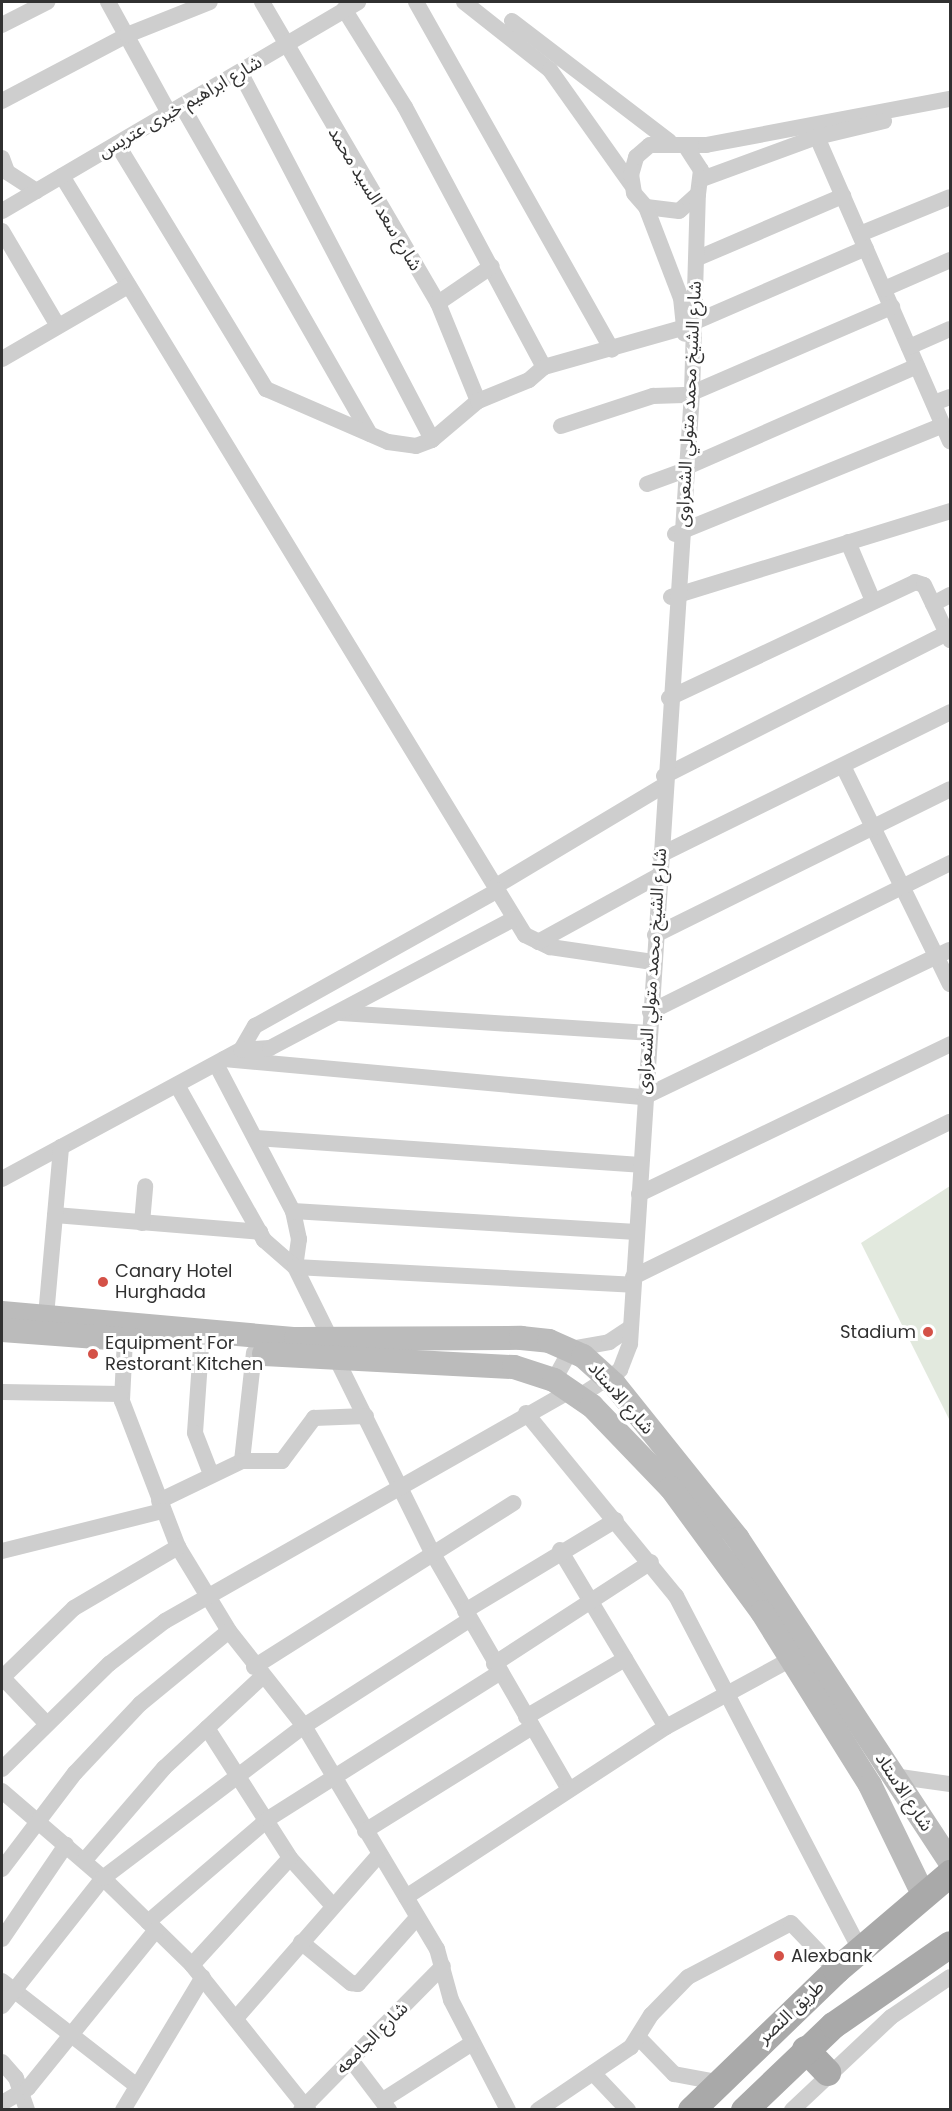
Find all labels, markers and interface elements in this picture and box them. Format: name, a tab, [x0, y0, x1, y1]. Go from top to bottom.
street label: شارع ابراهيم خيرى عتريس	[94, 51, 266, 163]
street label: شارع سعد السيد محمد	[324, 123, 426, 275]
street label: شارع الشيخ محمد متولي الشعراوى	[672, 280, 706, 528]
street label: شارع الشيخ محمد متولي الشعراوى	[633, 847, 671, 1095]
place label: Canary Hotel Hurghada	[115, 1261, 233, 1304]
marker: Canary Hotel Hurghada	[96, 1275, 110, 1289]
place label: Stadium	[840, 1321, 916, 1343]
marker: Stadium	[921, 1325, 935, 1339]
place label: Equipment For Restorant Kitchen	[105, 1333, 263, 1376]
marker: Equipment For Restorant Kitchen	[86, 1347, 100, 1361]
street label: شارع الاستاد	[584, 1357, 658, 1439]
street label: شارع الاستاد	[871, 1749, 937, 1835]
place label: Alexbank	[791, 1945, 872, 1967]
marker: Alexbank	[772, 1949, 786, 1963]
street label: طريق النصر	[753, 1976, 829, 2048]
street label: شارع الجامعه	[331, 1997, 413, 2079]

